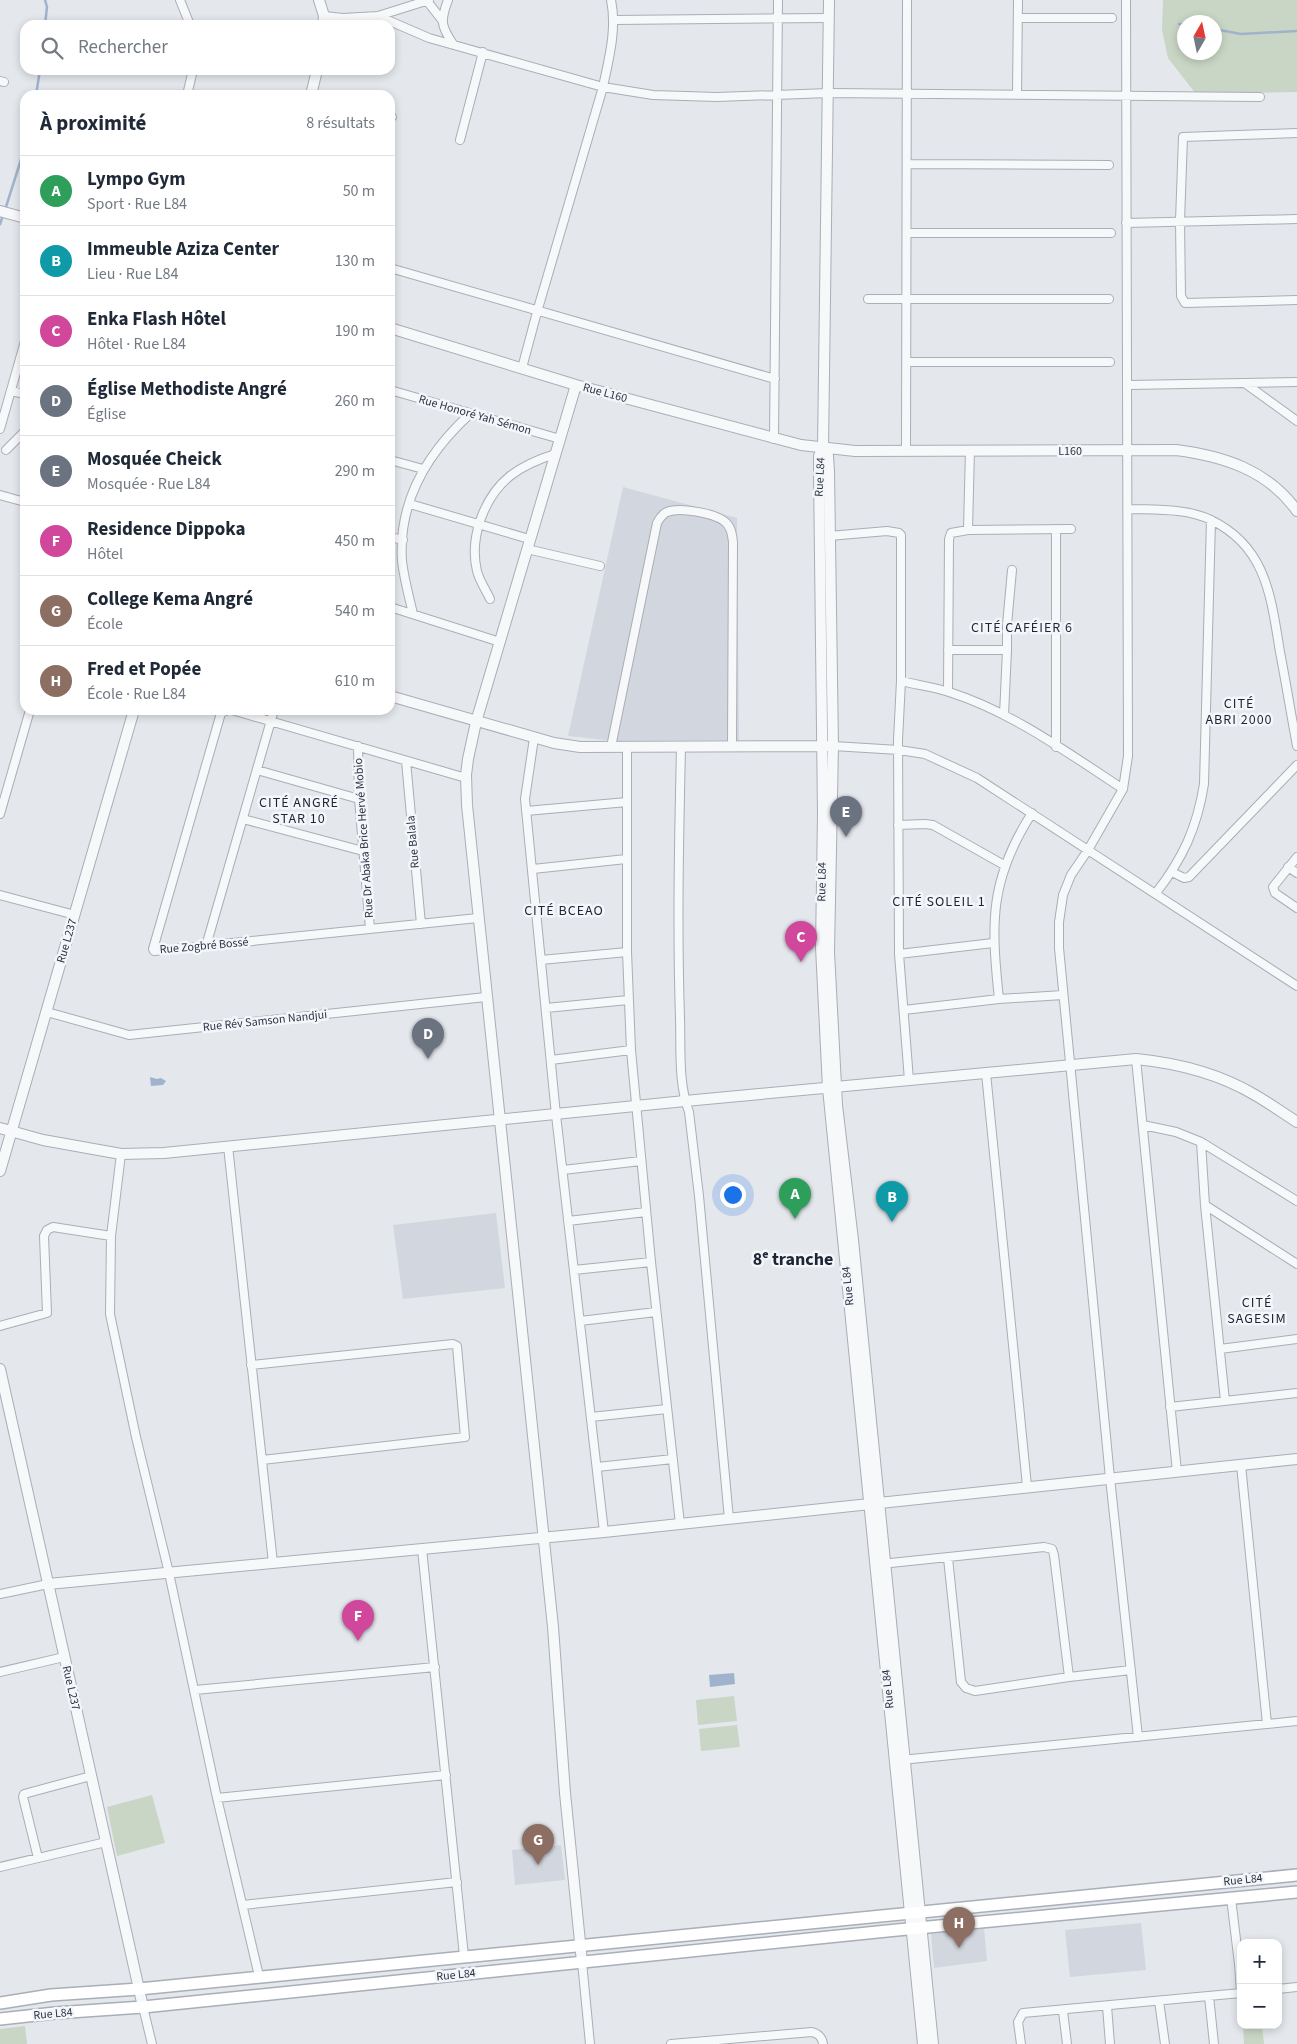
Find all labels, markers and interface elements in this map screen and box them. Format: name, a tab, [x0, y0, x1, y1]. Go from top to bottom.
north arrow	[1177, 15, 1222, 60]
search box	[20, 20, 395, 75]
icon: search	[38, 34, 66, 62]
text: Rechercher	[78, 34, 168, 61]
text: À proximité	[40, 108, 146, 138]
text: 8 résultats	[306, 112, 375, 134]
text: Lympo Gym	[87, 166, 186, 193]
text: A	[51, 180, 61, 202]
text: 50 m	[343, 180, 375, 202]
text: Sport · Rue L84	[87, 193, 187, 215]
text: Immeuble Aziza Center	[87, 236, 279, 263]
text: B	[51, 250, 61, 272]
text: 130 m	[335, 250, 375, 272]
text: Lieu · Rue L84	[87, 263, 178, 285]
text: Enka Flash Hôtel	[87, 306, 226, 333]
text: C	[51, 320, 61, 342]
text: 190 m	[335, 320, 375, 342]
text: Hôtel · Rue L84	[87, 333, 186, 355]
text: Église Methodiste Angré	[87, 376, 287, 403]
street label: Rue L160	[581, 379, 629, 407]
text: D	[51, 390, 61, 412]
text: 260 m	[335, 390, 375, 412]
street label: Rue Honoré Yah Sémon	[417, 391, 533, 439]
text: Église	[87, 403, 126, 425]
street label: L160	[1058, 443, 1082, 460]
text: Mosquée Cheick	[87, 446, 222, 473]
street label: Rue L84	[810, 457, 830, 497]
text: E	[52, 460, 60, 482]
text: 290 m	[335, 460, 375, 482]
text: Mosquée · Rue L84	[87, 473, 210, 495]
text: Residence Dippoka	[87, 516, 245, 543]
text: F	[52, 530, 60, 552]
text: 450 m	[335, 530, 375, 552]
text: Hôtel	[87, 543, 123, 565]
text: College Kema Angré	[87, 586, 253, 613]
text: G	[51, 600, 61, 622]
text: 540 m	[335, 600, 375, 622]
text: École	[87, 613, 123, 635]
district label: CITÉ CAFÉIER 6	[971, 618, 1073, 638]
text: Fred et Popée	[87, 656, 201, 683]
text: H	[51, 670, 61, 692]
text: 610 m	[335, 670, 375, 692]
text: École · Rue L84	[87, 683, 186, 705]
district label: CITÉ ABRI 2000	[1205, 694, 1273, 730]
street label: Rue Dr Abaka Brice Hervé Mobio	[350, 758, 378, 918]
district label: CITÉ ANGRÉ STAR 10	[259, 793, 339, 829]
pin: E	[830, 796, 862, 837]
street label: Rue Balala	[402, 815, 424, 869]
street label: Rue L84	[813, 862, 831, 902]
district label: CITÉ SOLEIL 1	[892, 892, 986, 912]
district label: CITÉ BCEAO	[524, 901, 604, 921]
street label: Rue L237	[53, 917, 81, 965]
pin: C	[785, 921, 817, 962]
street label: Rue Zogbré Bossé	[159, 934, 249, 958]
street label: Rue Rév Samson Nandjui	[202, 1006, 328, 1036]
pin: D	[412, 1018, 444, 1059]
pin: A	[779, 1178, 811, 1219]
pin: B	[876, 1181, 908, 1222]
your location	[720, 1182, 746, 1208]
district label: 8ᵉ tranche	[753, 1247, 833, 1272]
street label: Rue L84	[837, 1265, 859, 1307]
district label: CITÉ SAGESIM	[1227, 1293, 1287, 1329]
pin: F	[342, 1600, 374, 1641]
street label: Rue L237	[58, 1664, 84, 1712]
street label: Rue L84	[877, 1668, 899, 1710]
pin: G	[522, 1824, 554, 1865]
street label: Rue L84	[1222, 1869, 1264, 1891]
pin: H	[943, 1907, 975, 1948]
map controls	[1237, 1939, 1282, 2029]
button: +	[1237, 1939, 1282, 1984]
street label: Rue L84	[435, 1964, 477, 1986]
button: −	[1237, 1984, 1282, 2029]
street label: Rue L84	[33, 2004, 73, 2024]

